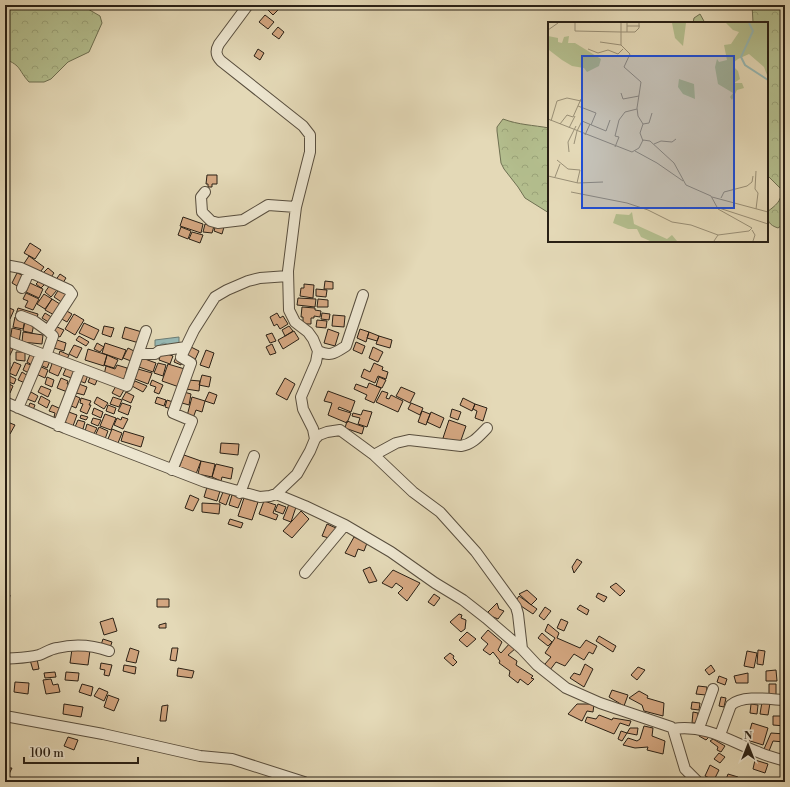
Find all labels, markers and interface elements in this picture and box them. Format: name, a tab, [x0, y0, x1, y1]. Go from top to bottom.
inset map	[548, 22, 768, 242]
north arrow	[728, 725, 768, 765]
text: N	[744, 729, 753, 743]
scale bar	[24, 739, 138, 765]
text: 100 m	[30, 746, 64, 761]

